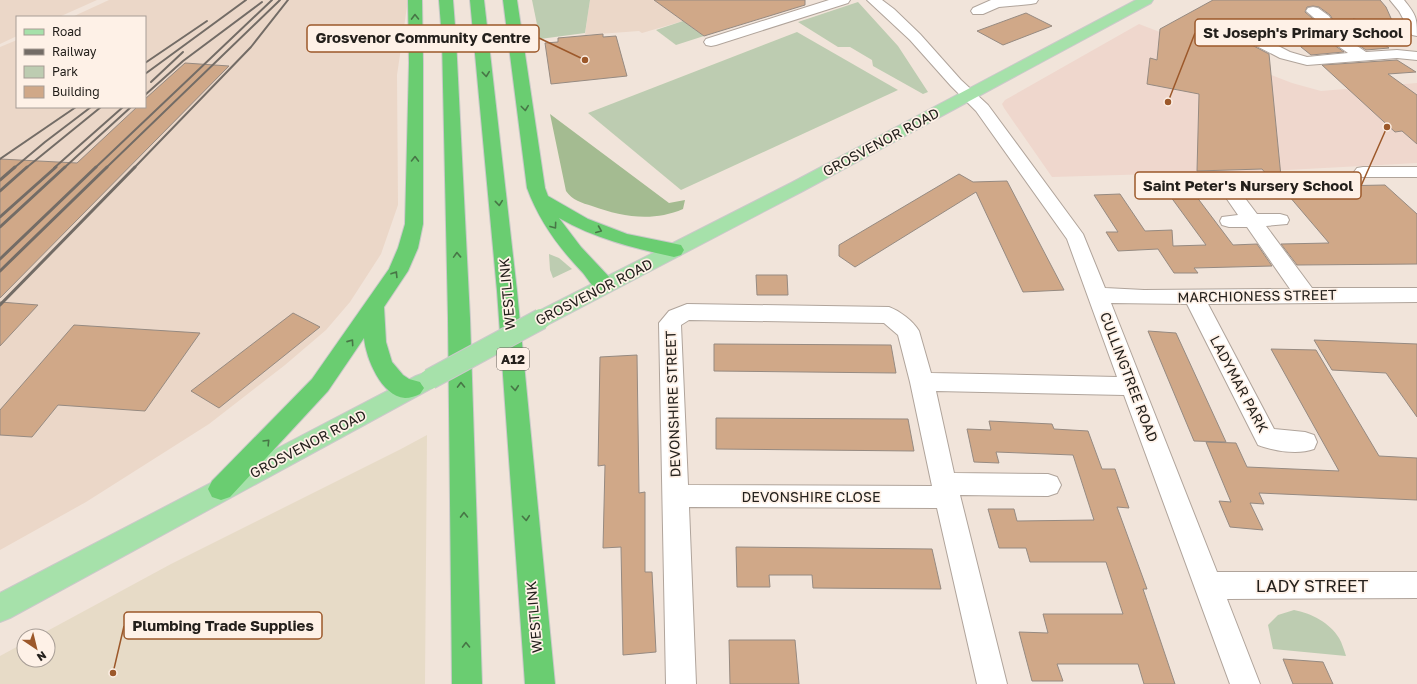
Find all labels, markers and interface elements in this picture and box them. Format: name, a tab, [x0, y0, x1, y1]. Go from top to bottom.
one-way arrow	[411, 14, 419, 20]
legend	[16, 16, 146, 108]
callout: St Joseph's Primary School	[1195, 19, 1411, 46]
text: St Joseph's Primary School	[1203, 23, 1403, 41]
text: Road	[52, 24, 81, 39]
callout: Grosvenor Community Centre	[307, 25, 539, 52]
text: Grosvenor Community Centre	[315, 28, 531, 46]
text: Railway	[52, 44, 97, 59]
text: Park	[52, 64, 78, 79]
one-way arrow	[481, 71, 490, 77]
text: Building	[52, 84, 100, 99]
street label: GROSVENOR ROAD	[820, 104, 942, 179]
one-way arrow	[520, 105, 529, 111]
one-way arrow	[411, 156, 419, 162]
callout: Saint Peter's Nursery School	[1135, 172, 1361, 199]
text: Saint Peter's Nursery School	[1143, 176, 1353, 194]
one-way arrow	[494, 200, 503, 206]
one-way arrow	[549, 222, 557, 229]
one-way arrow	[596, 225, 603, 233]
one-way arrow	[453, 252, 462, 258]
street label: GROSVENOR ROAD	[532, 255, 655, 328]
street label: WESTLINK	[495, 257, 518, 331]
one-way arrow	[391, 271, 398, 278]
street label: MARCHIONESS STREET	[1177, 286, 1337, 305]
street label: CULLINGTREE ROAD	[1097, 309, 1162, 444]
street label: DEVONSHIRE STREET	[661, 330, 684, 478]
street label: LADYMAR PARK	[1207, 332, 1272, 435]
one-way arrow	[346, 339, 354, 346]
road number: A12	[497, 348, 529, 370]
one-way arrow	[457, 382, 465, 388]
one-way arrow	[510, 385, 519, 391]
street label: GROSVENOR ROAD	[247, 406, 369, 481]
one-way arrow	[263, 439, 270, 447]
street label: DEVONSHIRE CLOSE	[742, 488, 880, 505]
one-way arrow	[460, 512, 468, 518]
one-way arrow	[521, 515, 530, 521]
street label: LADY STREET	[1256, 575, 1369, 596]
street label: WESTLINK	[522, 580, 545, 654]
callout: Plumbing Trade Supplies	[124, 612, 322, 639]
text: Plumbing Trade Supplies	[132, 616, 314, 634]
north arrow	[16, 628, 56, 668]
one-way arrow	[462, 642, 471, 648]
text: N	[35, 649, 49, 664]

